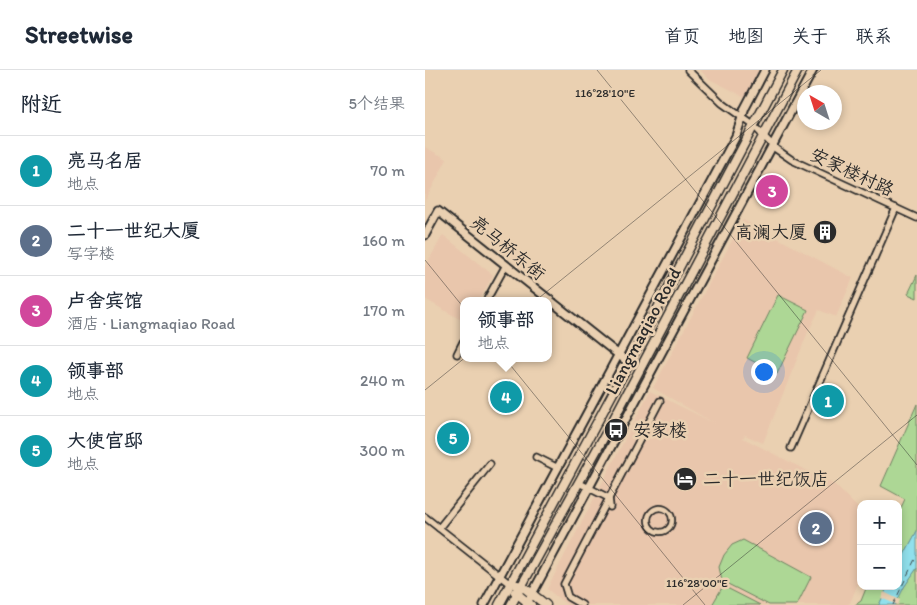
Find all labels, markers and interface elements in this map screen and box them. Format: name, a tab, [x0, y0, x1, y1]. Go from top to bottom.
text: Streetwise	[25, 20, 133, 49]
text: 首页	[664, 25, 700, 47]
text: 地图	[728, 25, 764, 47]
text: 关于	[792, 25, 828, 47]
text: 联系	[856, 25, 892, 47]
north arrow	[797, 85, 842, 130]
text: 116°28'10"E	[575, 86, 635, 100]
text: 附近	[20, 91, 62, 116]
text: 5个结果	[349, 94, 405, 113]
street label: 安家楼村路	[807, 143, 897, 201]
text: 亮马名居	[67, 149, 143, 172]
text: 1	[32, 161, 40, 180]
text: 70 m	[370, 161, 405, 180]
pin: 3	[756, 172, 788, 210]
text: 地点	[67, 174, 99, 193]
street label: 亮马桥东街	[466, 211, 550, 285]
text: 二十一世纪大厦	[67, 219, 200, 242]
building icon: 高澜大厦	[812, 219, 838, 245]
place label: 高澜大厦	[735, 221, 807, 243]
text: 2	[32, 231, 40, 250]
text: 160 m	[362, 231, 405, 250]
text: 写字楼	[67, 244, 115, 263]
street label: Liangmaqiao Road	[600, 264, 686, 398]
text: 卢舍宾馆	[67, 289, 143, 312]
popup	[460, 297, 552, 362]
text: 3	[32, 301, 40, 320]
text: 170 m	[363, 301, 405, 320]
text: 领事部	[477, 308, 535, 331]
text: 酒店 · Liangmaqiao Road	[67, 314, 235, 333]
text: 地点	[477, 333, 510, 352]
text: 领事部	[67, 359, 124, 382]
your location	[751, 359, 777, 385]
text: 4	[31, 371, 41, 390]
text: 240 m	[360, 371, 405, 390]
pin: 4	[490, 378, 522, 416]
pin: 1	[812, 382, 844, 420]
text: 地点	[67, 384, 99, 403]
bus stop icon: 安家楼	[603, 417, 629, 443]
pin: 5	[437, 419, 469, 457]
place label: 安家楼	[633, 419, 687, 441]
text: 大使官邸	[67, 429, 143, 452]
text: 5	[32, 441, 40, 460]
text: 300 m	[360, 441, 405, 460]
text: 地点	[67, 454, 99, 473]
hotel icon: 二十一世纪饭店	[672, 466, 698, 492]
place label: 二十一世纪饭店	[703, 468, 829, 490]
map controls	[857, 500, 902, 590]
button: +	[857, 500, 902, 545]
pin: 2	[800, 509, 832, 547]
button: −	[857, 545, 902, 590]
text: 116°28'00"E	[666, 576, 728, 590]

